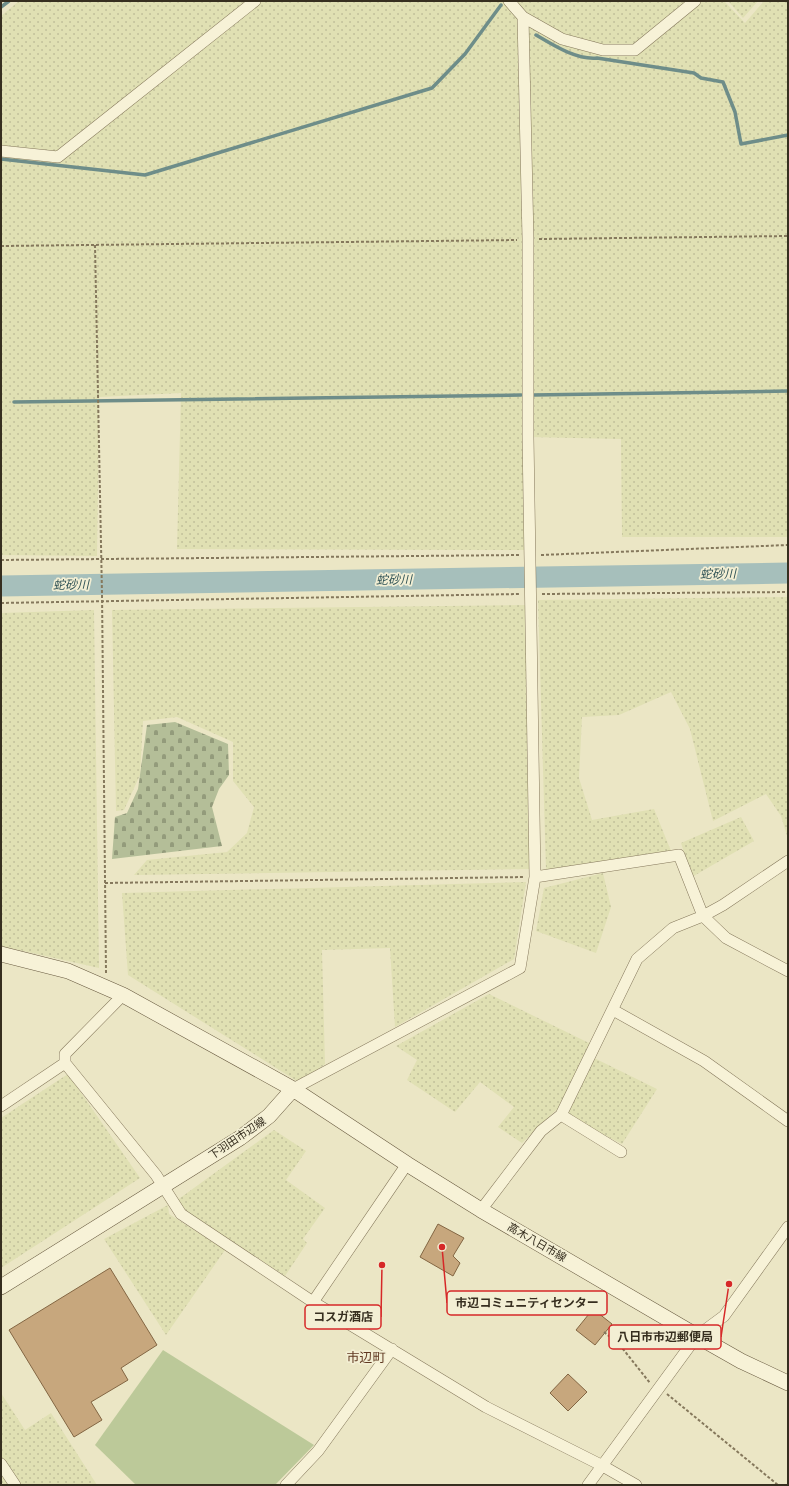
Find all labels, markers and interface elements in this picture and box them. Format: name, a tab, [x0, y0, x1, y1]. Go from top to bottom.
water label: 蛇砂川	[700, 566, 738, 581]
water label: 蛇砂川	[376, 572, 414, 587]
water label: 蛇砂川	[53, 577, 91, 592]
street label: 下羽田市辺線	[206, 1114, 268, 1162]
street label: 高木八日市線	[505, 1219, 569, 1265]
callout: 市辺コミュニティセンター	[447, 1291, 607, 1315]
text: 市辺コミュニティセンター	[455, 1295, 599, 1310]
callout: コスガ酒店	[305, 1305, 381, 1329]
text: コスガ酒店	[313, 1309, 373, 1324]
callout: 八日市市辺郵便局	[609, 1325, 721, 1349]
text: 八日市市辺郵便局	[617, 1329, 713, 1344]
district label: 市辺町	[346, 1349, 386, 1366]

